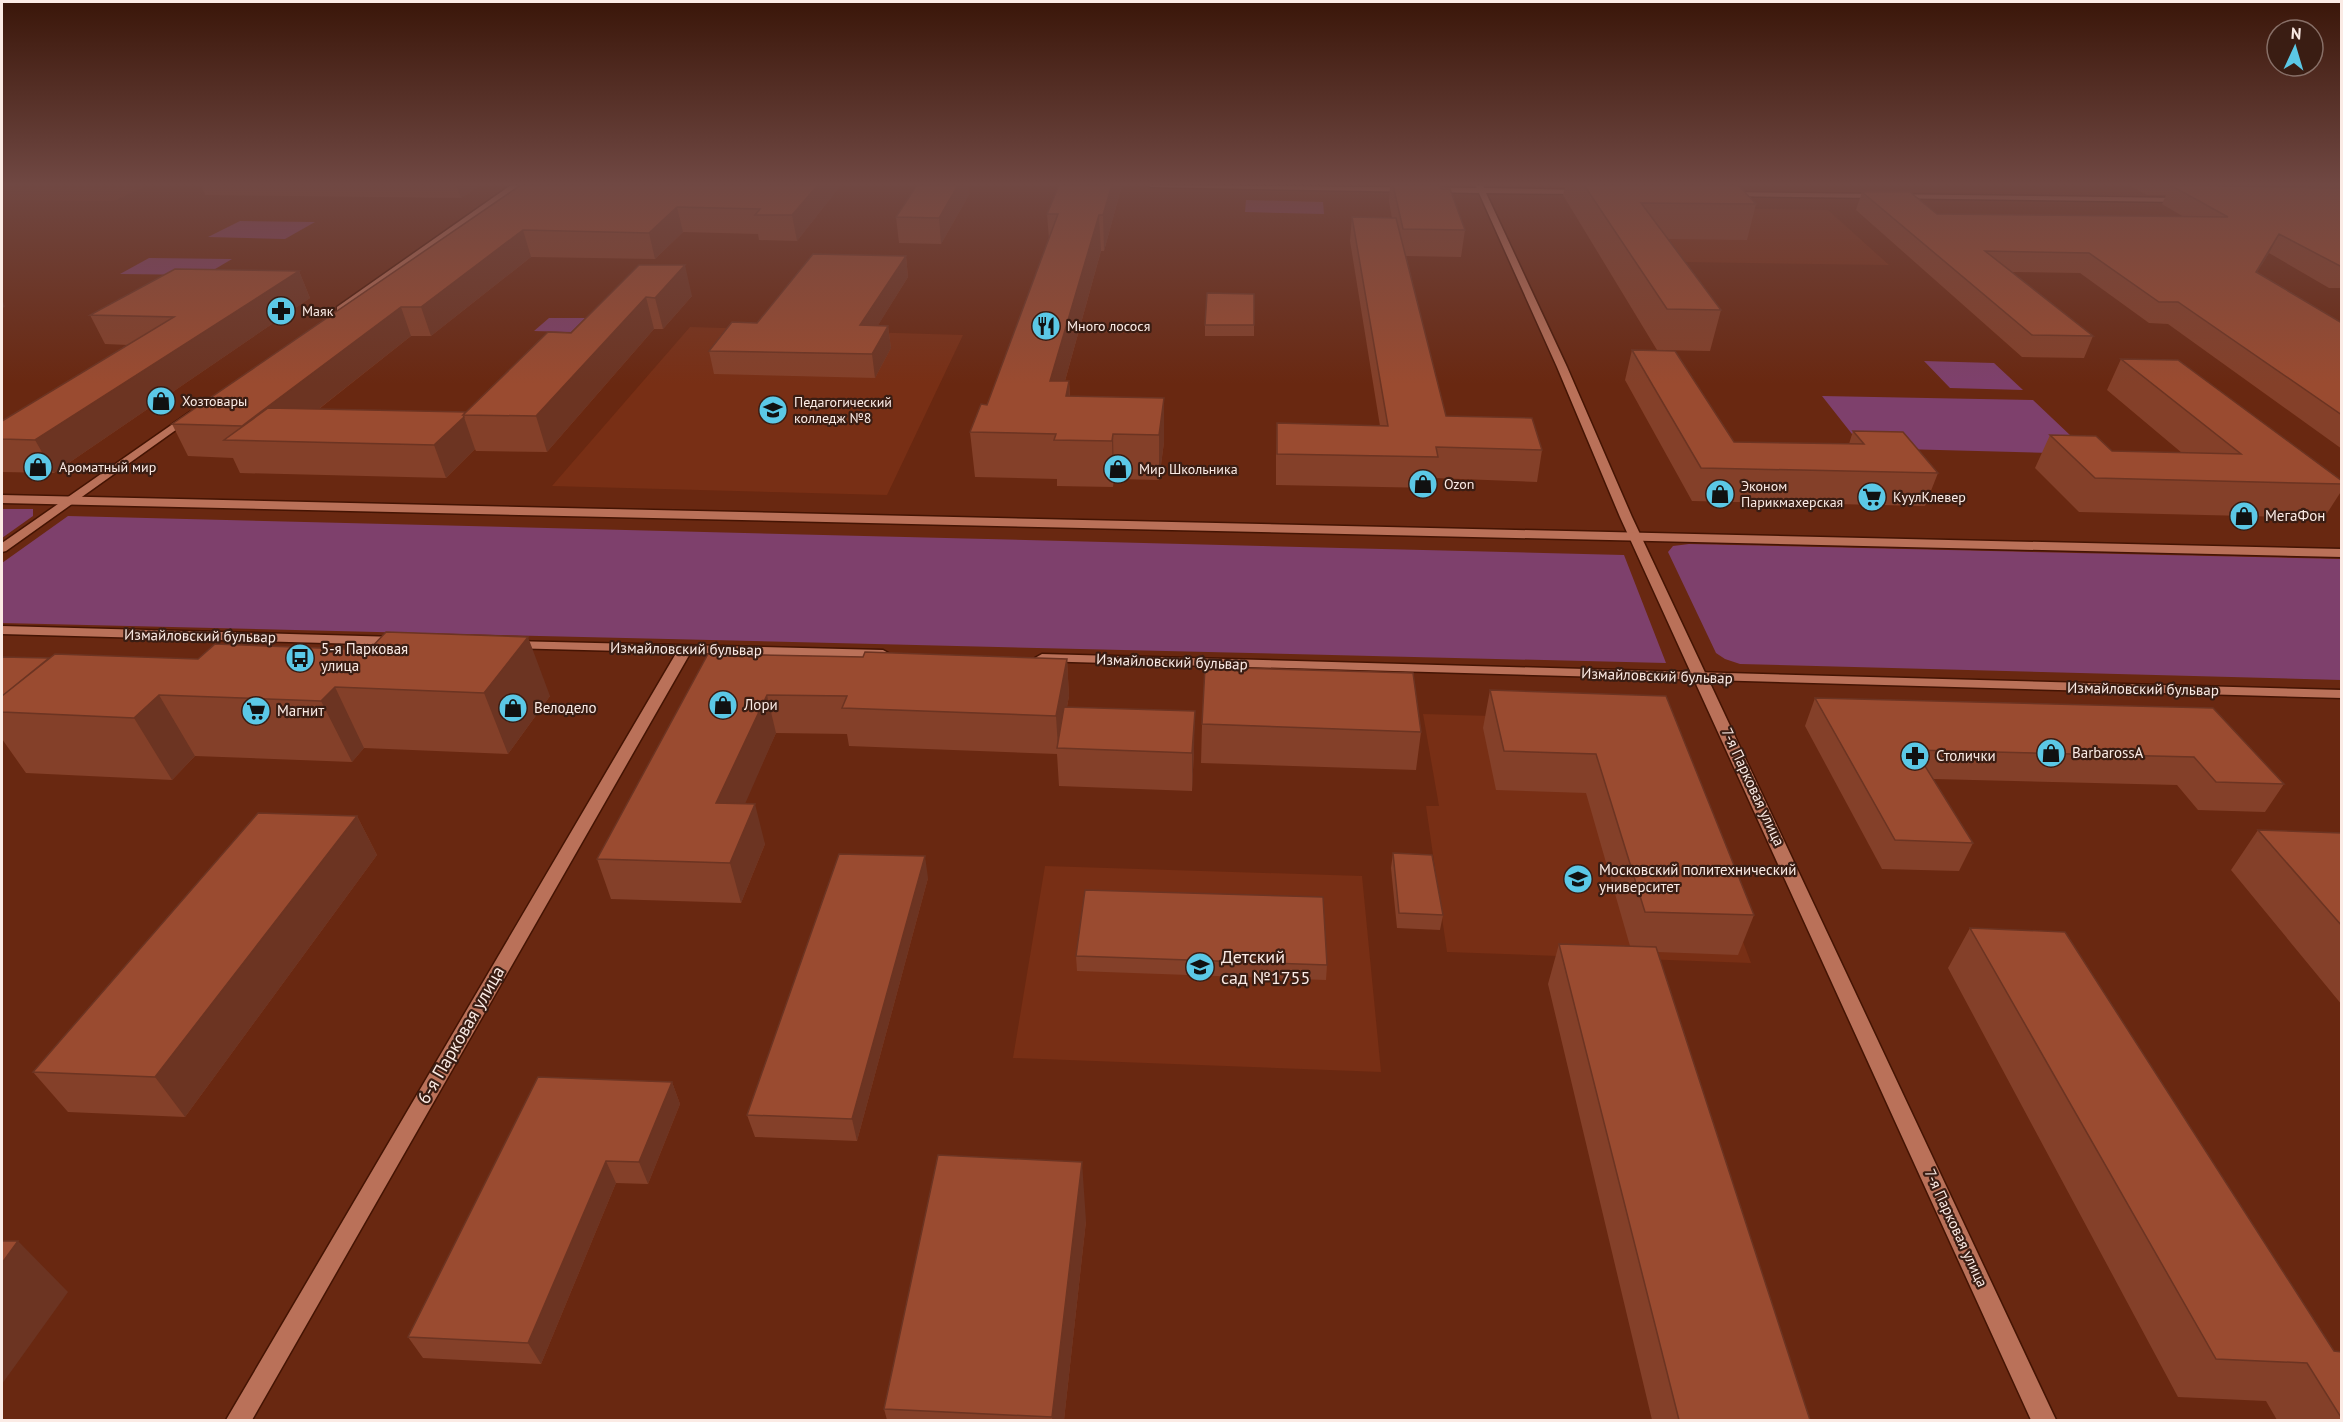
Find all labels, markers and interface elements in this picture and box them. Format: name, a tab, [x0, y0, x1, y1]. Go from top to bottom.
north arrow	[2265, 18, 2325, 78]
text: N	[2290, 23, 2302, 43]
pharmacy icon: Маяк	[265, 295, 297, 327]
place label: Маяк	[302, 302, 334, 320]
restaurant icon: Много лосося	[1030, 310, 1062, 342]
place label: Много лосося	[1067, 317, 1150, 335]
shop icon: Хозтовары	[145, 385, 177, 417]
place label: Хозтовары	[182, 392, 247, 410]
place label: Педагогический колледж №8	[794, 393, 892, 427]
school or university icon: Педагогический колледж №8	[757, 394, 789, 426]
shop icon: Ароматный мир	[22, 451, 54, 483]
shop icon: Мир Школьника	[1102, 453, 1134, 485]
place label: Ароматный мир	[59, 458, 156, 476]
place label: Мир Школьника	[1139, 460, 1238, 478]
shop icon: Ozon	[1407, 468, 1439, 500]
place label: Ozon	[1444, 475, 1474, 493]
place label: Эконом Парикмахерская	[1741, 477, 1843, 511]
shop icon: Эконом Парикмахерская	[1704, 478, 1736, 510]
supermarket icon: КуулКлевер	[1856, 481, 1888, 513]
place label: КуулКлевер	[1893, 488, 1966, 506]
shop icon: МегаФон	[2228, 500, 2260, 532]
place label: МегаФон	[2265, 506, 2325, 525]
street label: Измайловский бульвар	[124, 625, 276, 646]
street label: Измайловский бульвар	[610, 638, 762, 659]
place label: 5-я Парковая улица	[321, 639, 408, 675]
bus stop icon: 5-я Парковая улица	[284, 642, 316, 674]
street label: Измайловский бульвар	[1096, 649, 1248, 674]
street label: Измайловский бульвар	[1581, 663, 1733, 688]
street label: Измайловский бульвар	[2067, 678, 2219, 699]
shop icon: Лори	[707, 689, 739, 721]
shop icon: Велодело	[497, 692, 529, 724]
supermarket icon: Магнит	[240, 695, 272, 727]
place label: Лори	[743, 695, 778, 714]
place label: Велодело	[534, 698, 597, 717]
place label: Магнит	[277, 701, 324, 720]
street label: 7-я Парковая улица	[1718, 725, 1789, 849]
shop icon: BarbarossA	[2035, 737, 2067, 769]
pharmacy icon: Столички	[1899, 740, 1931, 772]
place label: BarbarossA	[2072, 743, 2144, 762]
place label: Столички	[1936, 746, 1996, 765]
place label: Московский политехнический университет	[1599, 860, 1796, 896]
school or university icon: Московский политехнический университет	[1562, 863, 1594, 895]
place label: Детский сад №1755	[1221, 945, 1310, 989]
school or university icon: Детский сад №1755	[1184, 951, 1216, 983]
street label: 6-я Парковая улица	[412, 962, 509, 1108]
street label: 7-я Парковая улица	[1921, 1166, 1992, 1290]

